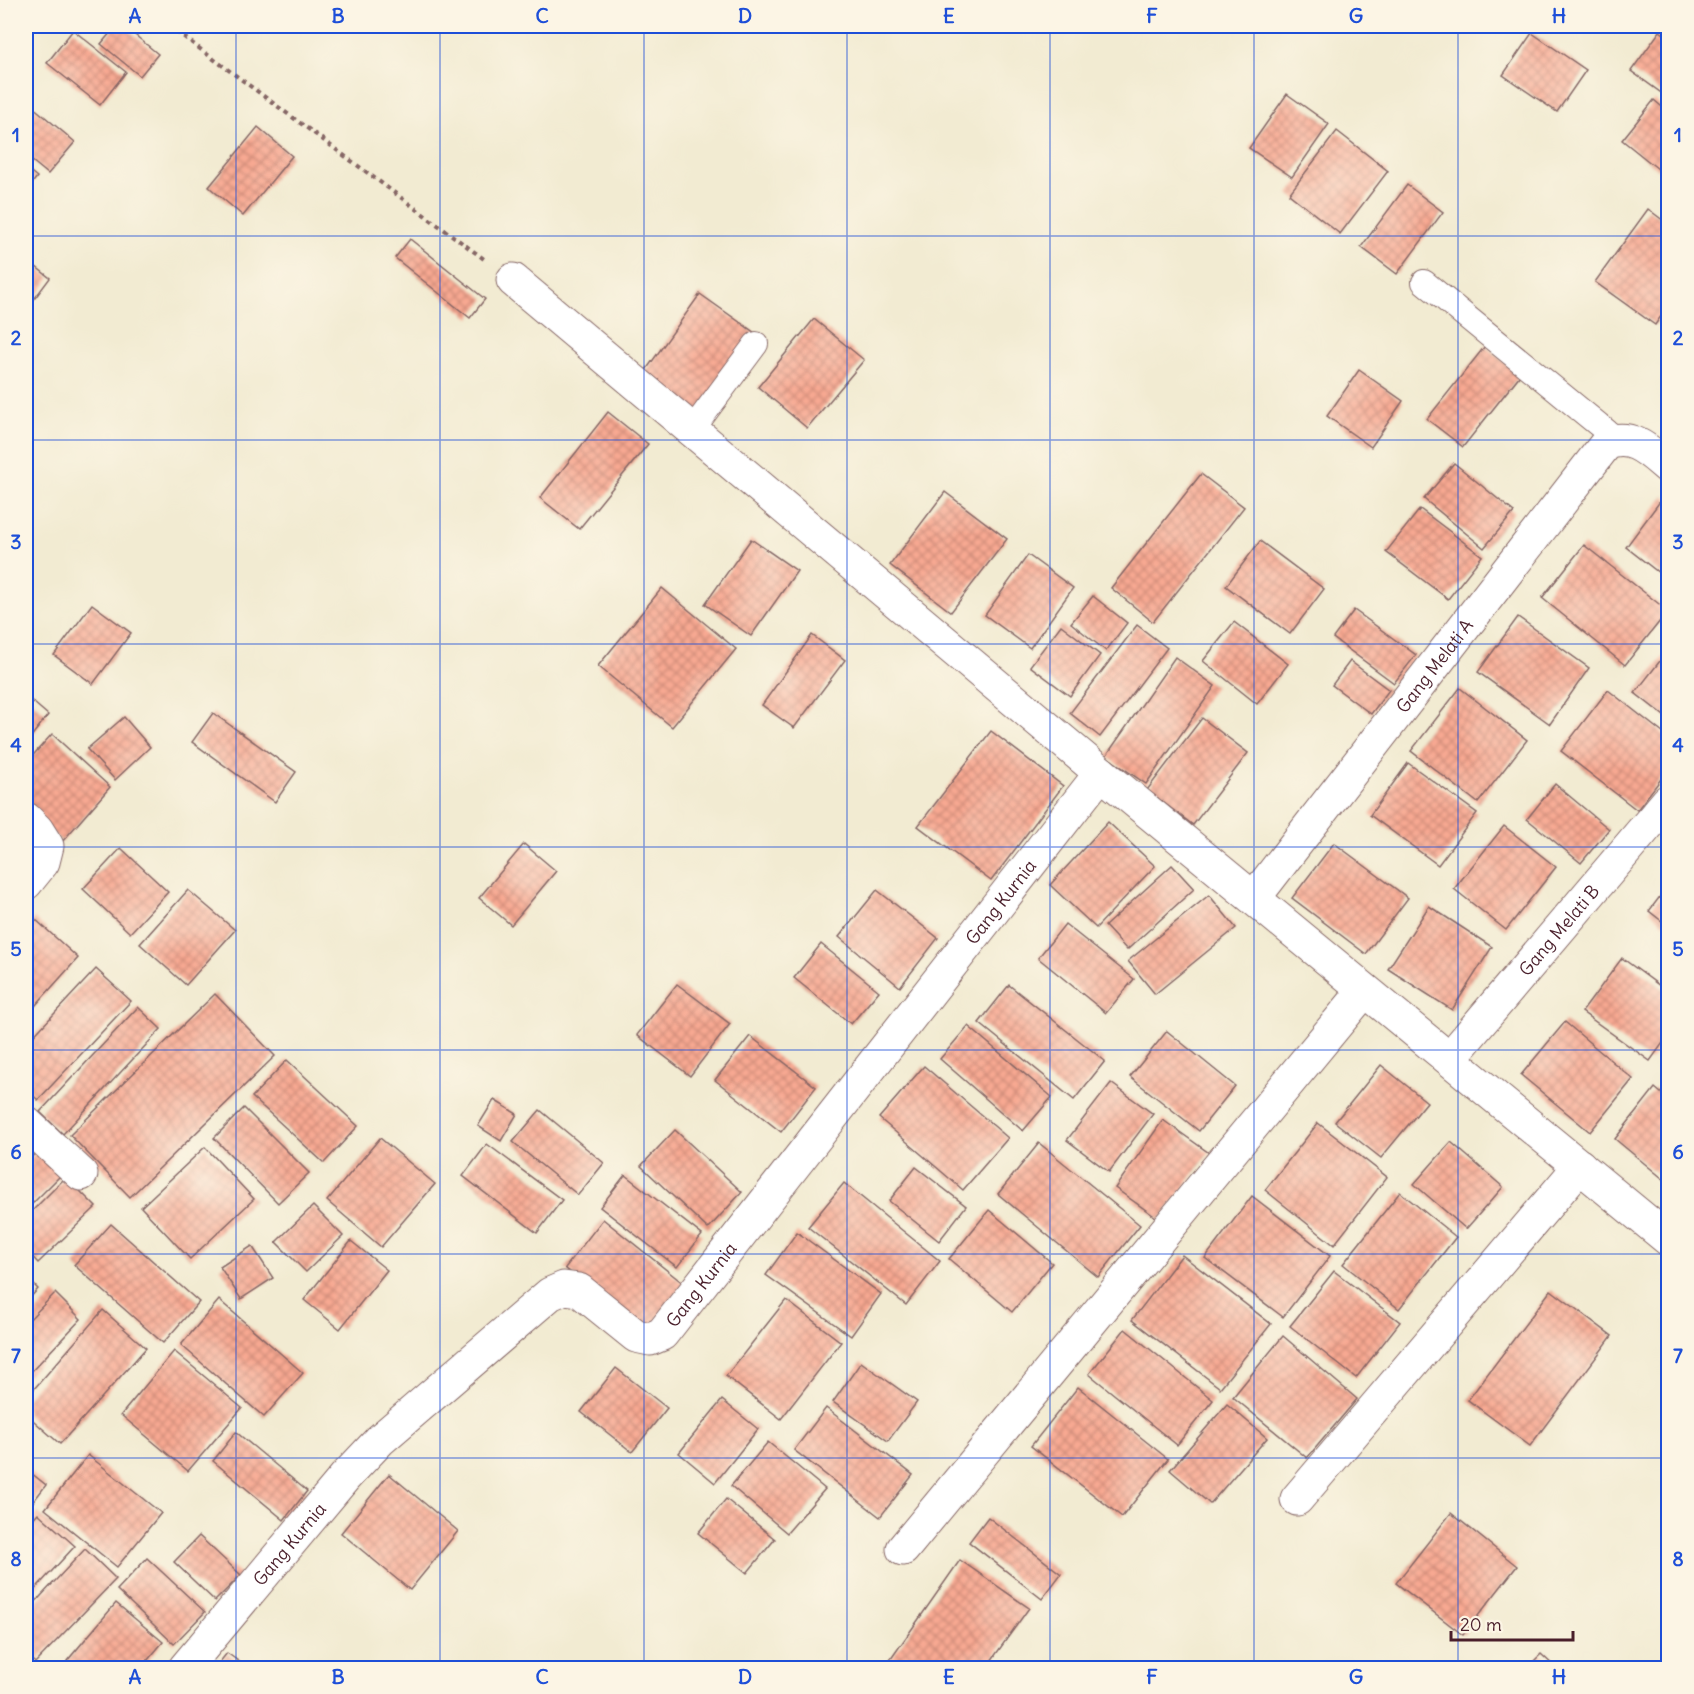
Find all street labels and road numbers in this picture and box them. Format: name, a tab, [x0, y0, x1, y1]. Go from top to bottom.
street label: Gang Melati A	[1391, 614, 1478, 717]
street label: Gang Kurnia	[960, 855, 1041, 949]
street label: Gang Melati B	[1513, 879, 1604, 980]
street label: Gang Kurnia	[660, 1237, 741, 1332]
street label: Gang Kurnia	[248, 1497, 330, 1590]

